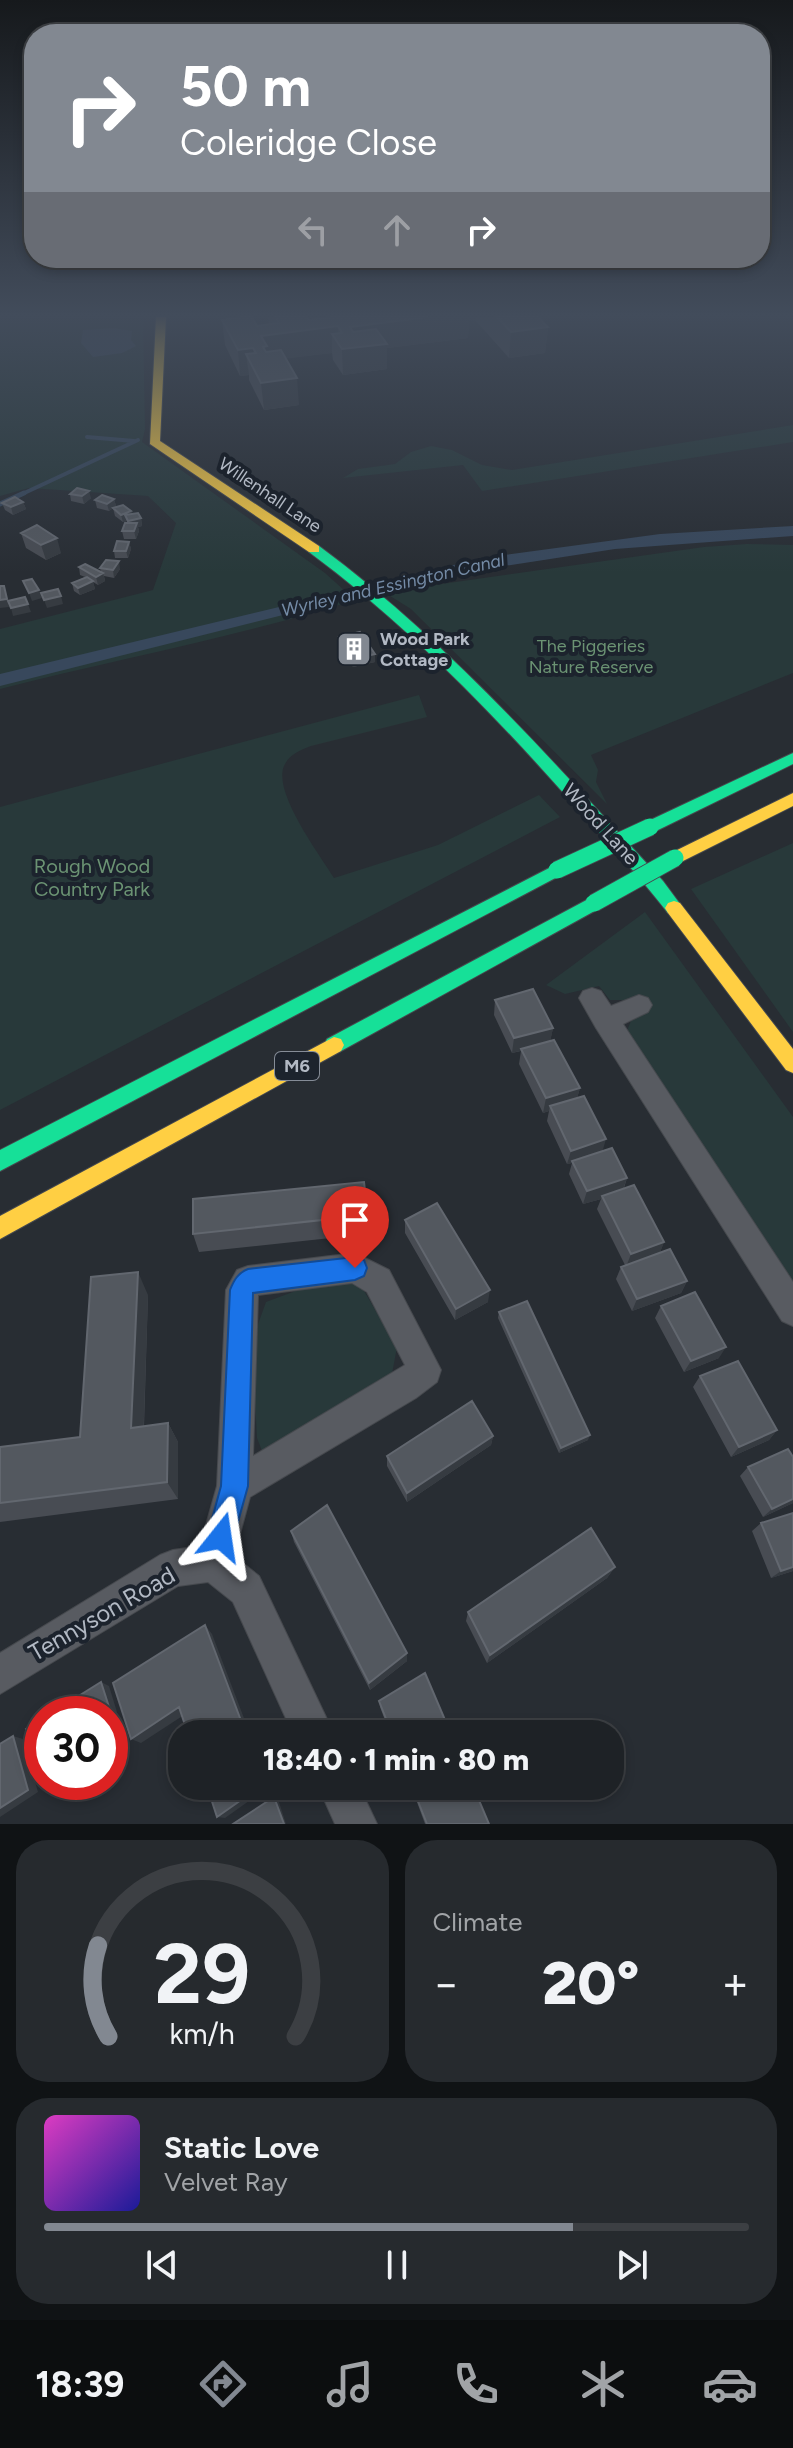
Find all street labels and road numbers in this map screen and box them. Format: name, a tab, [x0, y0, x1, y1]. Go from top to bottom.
street label: Willenhall Lane	[214, 453, 326, 538]
street label: Wood Lane	[558, 778, 644, 870]
road number: M6	[275, 1052, 319, 1080]
street label: Tennyson Road	[24, 1560, 180, 1667]

